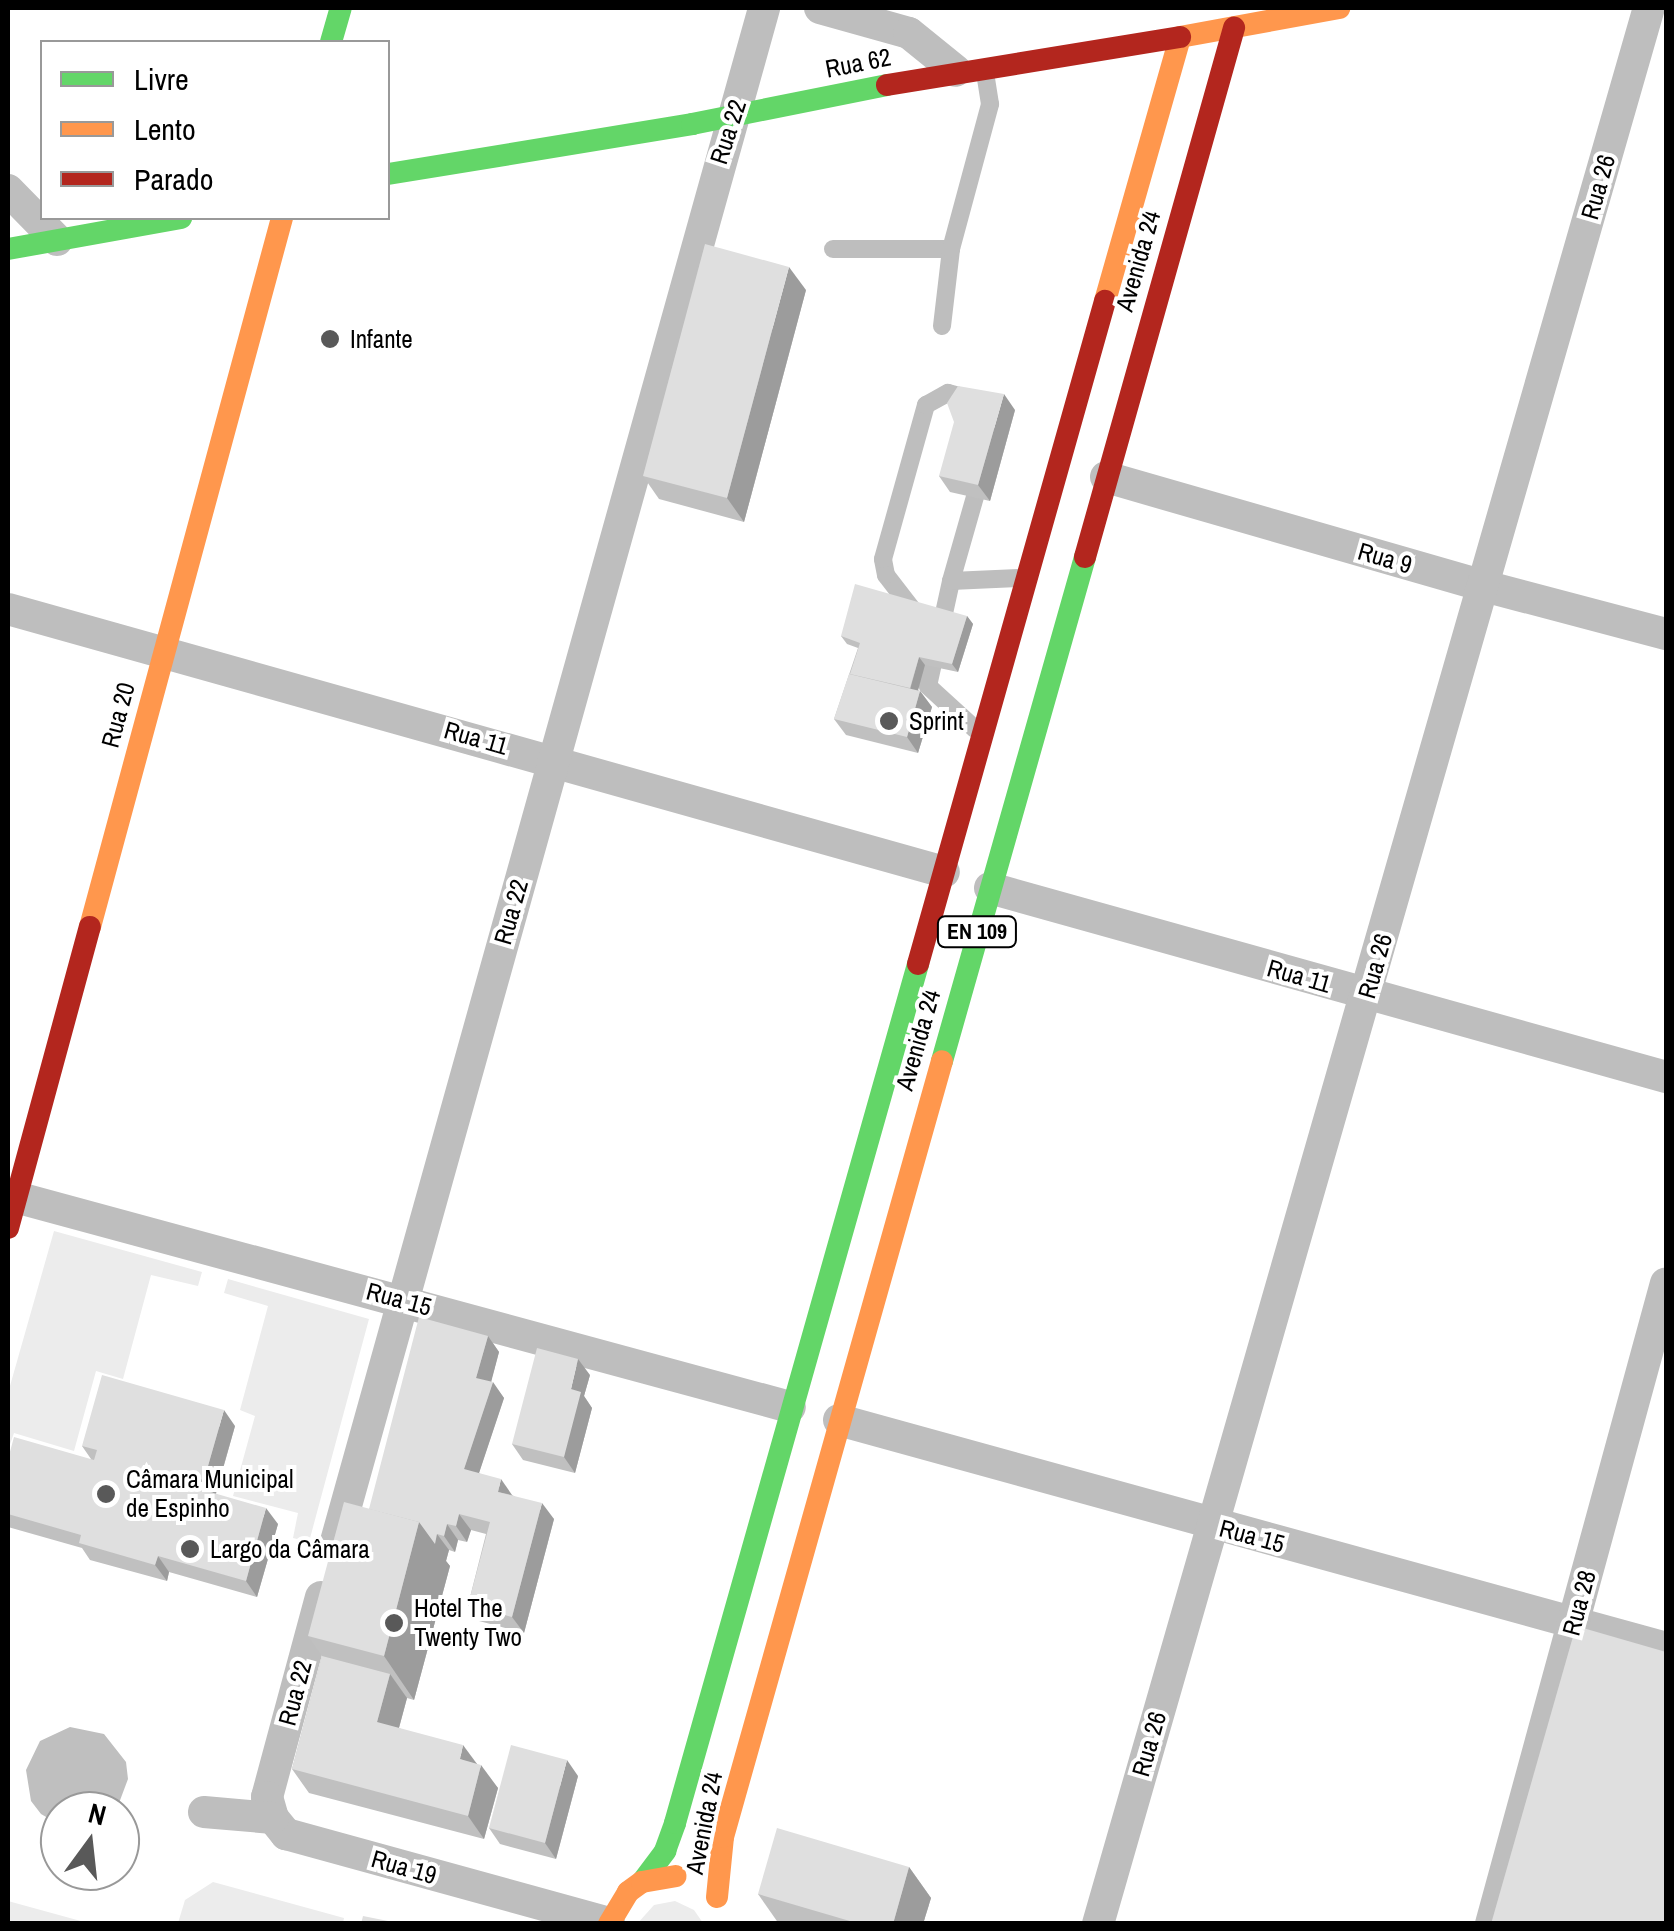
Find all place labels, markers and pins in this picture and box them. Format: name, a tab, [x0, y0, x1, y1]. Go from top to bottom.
place label: Infante	[350, 324, 413, 354]
marker: Infante	[319, 328, 341, 350]
place label: Sprint	[909, 706, 964, 736]
marker: Sprint	[878, 710, 900, 732]
place label: Câmara Municipal de Espinho	[126, 1465, 293, 1524]
marker: Câmara Municipal de Espinho	[95, 1483, 117, 1505]
place label: Largo da Câmara	[210, 1534, 370, 1564]
marker: Largo da Câmara	[179, 1538, 201, 1560]
place label: Hotel The Twenty Two	[414, 1594, 522, 1653]
marker: Hotel The Twenty Two	[383, 1612, 405, 1634]

